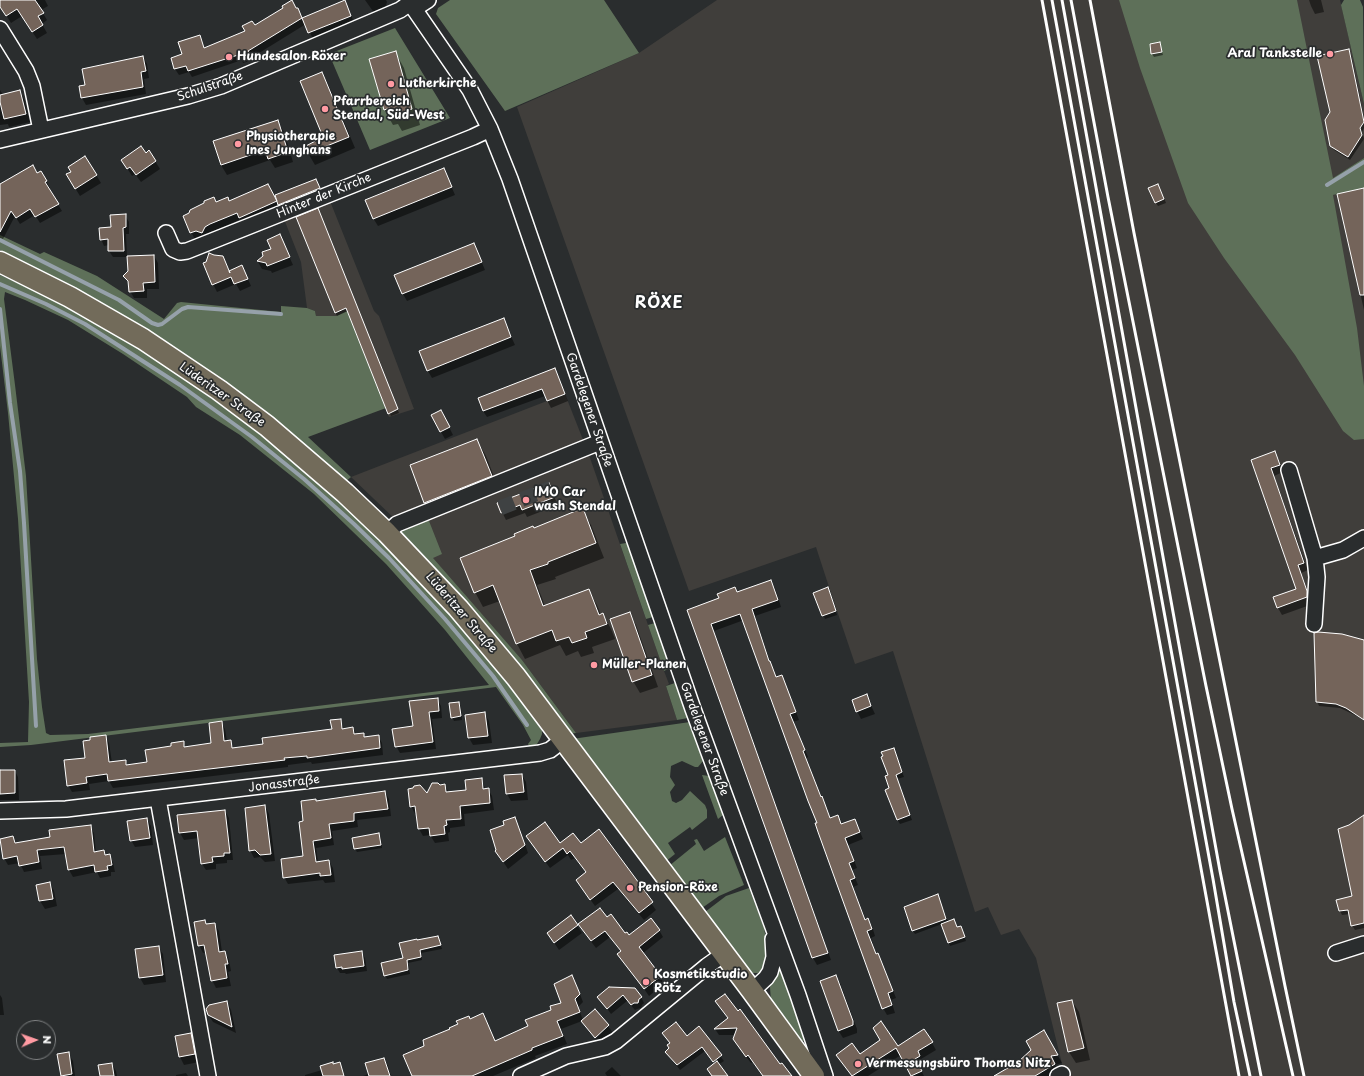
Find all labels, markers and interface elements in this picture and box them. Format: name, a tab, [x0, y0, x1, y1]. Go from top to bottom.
place label: Aral Tankstelle	[1228, 47, 1322, 61]
marker: Aral Tankstelle	[1325, 49, 1335, 59]
place label: Hundesalon Röxer	[237, 50, 346, 64]
marker: Hundesalon Röxer	[224, 52, 234, 62]
street label: Schulstraße	[175, 69, 245, 105]
place label: Lutherkirche	[399, 77, 477, 91]
marker: Lutherkirche	[386, 79, 396, 89]
place label: Pfarrbereich Stendal, Süd-West	[333, 95, 444, 123]
marker: Pfarrbereich Stendal, Süd-West	[320, 104, 330, 114]
place label: Physiotherapie Ines Junghans	[246, 130, 335, 158]
marker: Physiotherapie Ines Junghans	[233, 139, 243, 149]
street label: Hinter der Kirche	[275, 170, 373, 222]
district label: RÖXE	[635, 294, 683, 314]
street label: Gardelegener Straße	[563, 351, 615, 469]
street label: Lüderitzer Straße	[176, 360, 268, 430]
place label: IMO Car wash Stendal	[534, 486, 616, 514]
marker: IMO Car wash Stendal	[521, 495, 531, 505]
street label: Lüderitzer Straße	[422, 570, 500, 656]
place label: Müller-Planen	[602, 658, 687, 672]
marker: Müller-Planen	[589, 660, 599, 670]
street label: Gardelegener Straße	[677, 680, 731, 798]
street label: Jonasstraße	[248, 772, 320, 796]
place label: Pension-Röxe	[638, 881, 718, 895]
marker: Pension-Röxe	[625, 883, 635, 893]
place label: Kosmetikstudio Rötz	[654, 968, 747, 996]
marker: Kosmetikstudio Rötz	[641, 977, 651, 987]
north arrow	[16, 1020, 56, 1060]
text: N	[39, 1035, 56, 1044]
place label: Vermessungsbüro Thomas Nitz	[866, 1057, 1051, 1071]
marker: Vermessungsbüro Thomas Nitz	[853, 1059, 863, 1069]

